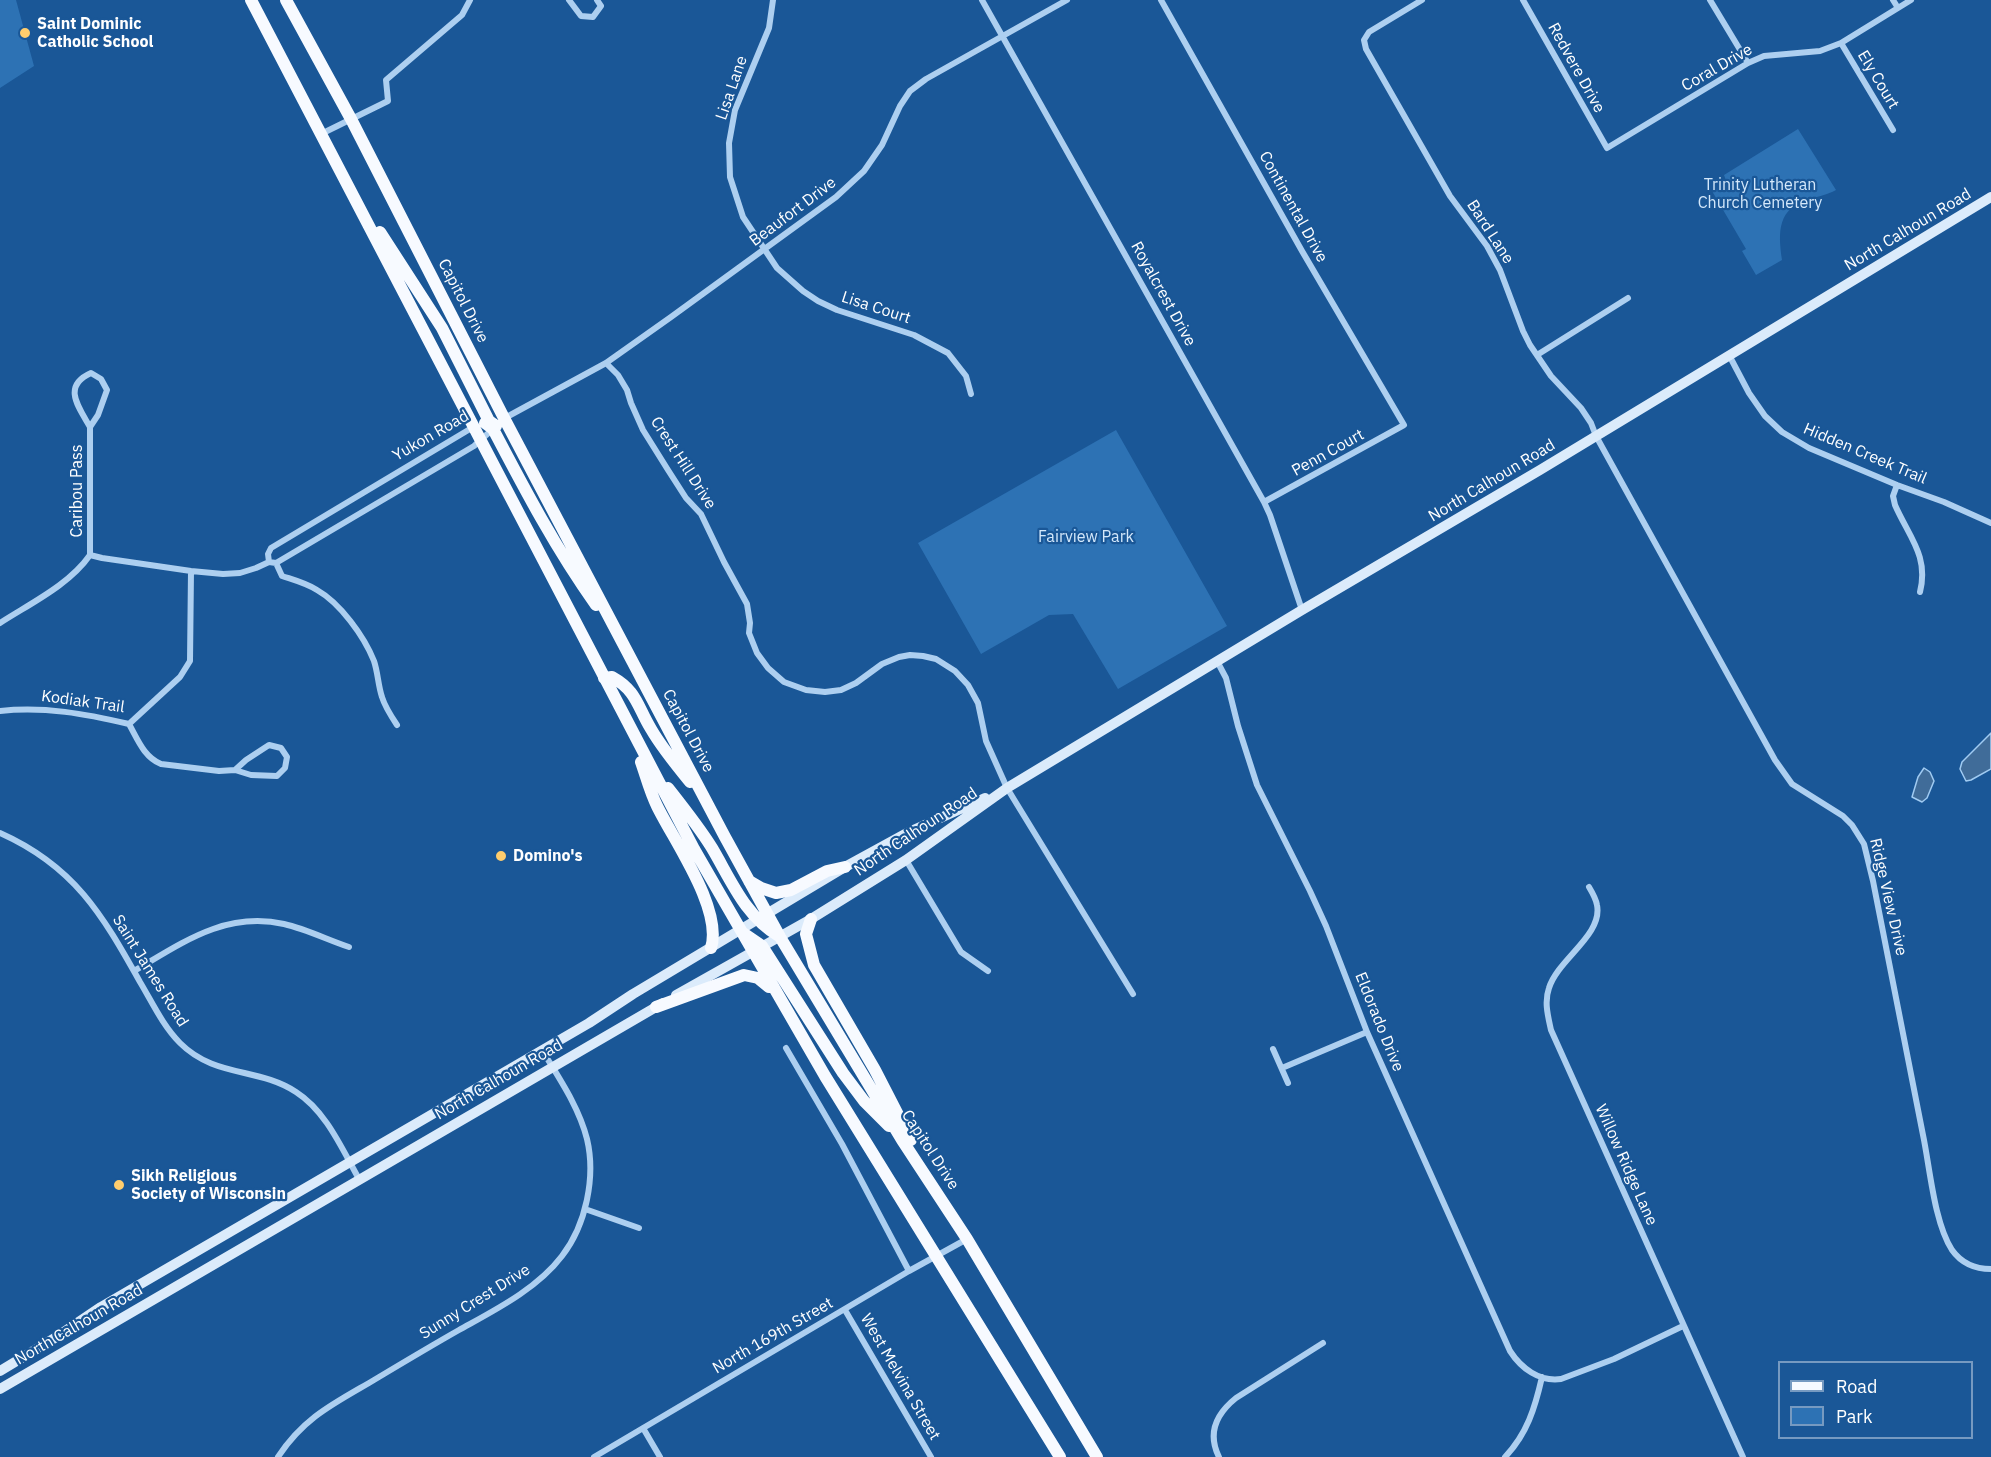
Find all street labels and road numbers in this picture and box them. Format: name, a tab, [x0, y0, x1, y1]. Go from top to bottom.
street label: Redvere Drive	[1543, 20, 1609, 116]
street label: Coral Drive	[1678, 40, 1756, 96]
street label: Ely Court	[1853, 47, 1903, 113]
street label: Lisa Lane	[712, 53, 752, 123]
street label: Continental Drive	[1255, 148, 1331, 266]
street label: Beaufort Drive	[746, 173, 840, 251]
street label: North Calhoun Road	[1841, 185, 1975, 275]
street label: Bard Lane	[1462, 196, 1518, 268]
street label: Royalcrest Drive	[1126, 238, 1200, 350]
street label: Capitol Drive	[434, 256, 492, 346]
street label: Lisa Court	[839, 288, 913, 328]
street label: Yukon Road	[389, 406, 473, 466]
street label: Crest Hill Drive	[646, 413, 720, 513]
street label: Hidden Creek Trail	[1800, 419, 1930, 489]
street label: Penn Court	[1289, 425, 1367, 481]
street label: North Calhoun Road	[1425, 436, 1559, 526]
street label: Caribou Pass	[67, 444, 87, 538]
street label: Capitol Drive	[658, 686, 718, 776]
street label: Kodiak Trail	[40, 687, 126, 717]
street label: North Calhoun Road	[851, 784, 981, 880]
street label: Ridge View Drive	[1865, 836, 1911, 958]
street label: Saint James Road	[108, 912, 192, 1030]
street label: Eldorado Drive	[1350, 970, 1408, 1074]
street label: North Calhoun Road	[432, 1036, 566, 1124]
street label: Willow Ridge Lane	[1591, 1101, 1661, 1229]
street label: Capitol Drive	[897, 1106, 963, 1194]
street label: Sunny Crest Drive	[416, 1260, 534, 1344]
street label: North Calhoun Road	[12, 1281, 146, 1369]
street label: North 169th Street	[709, 1294, 837, 1378]
street label: West Melvina Street	[856, 1310, 944, 1444]

